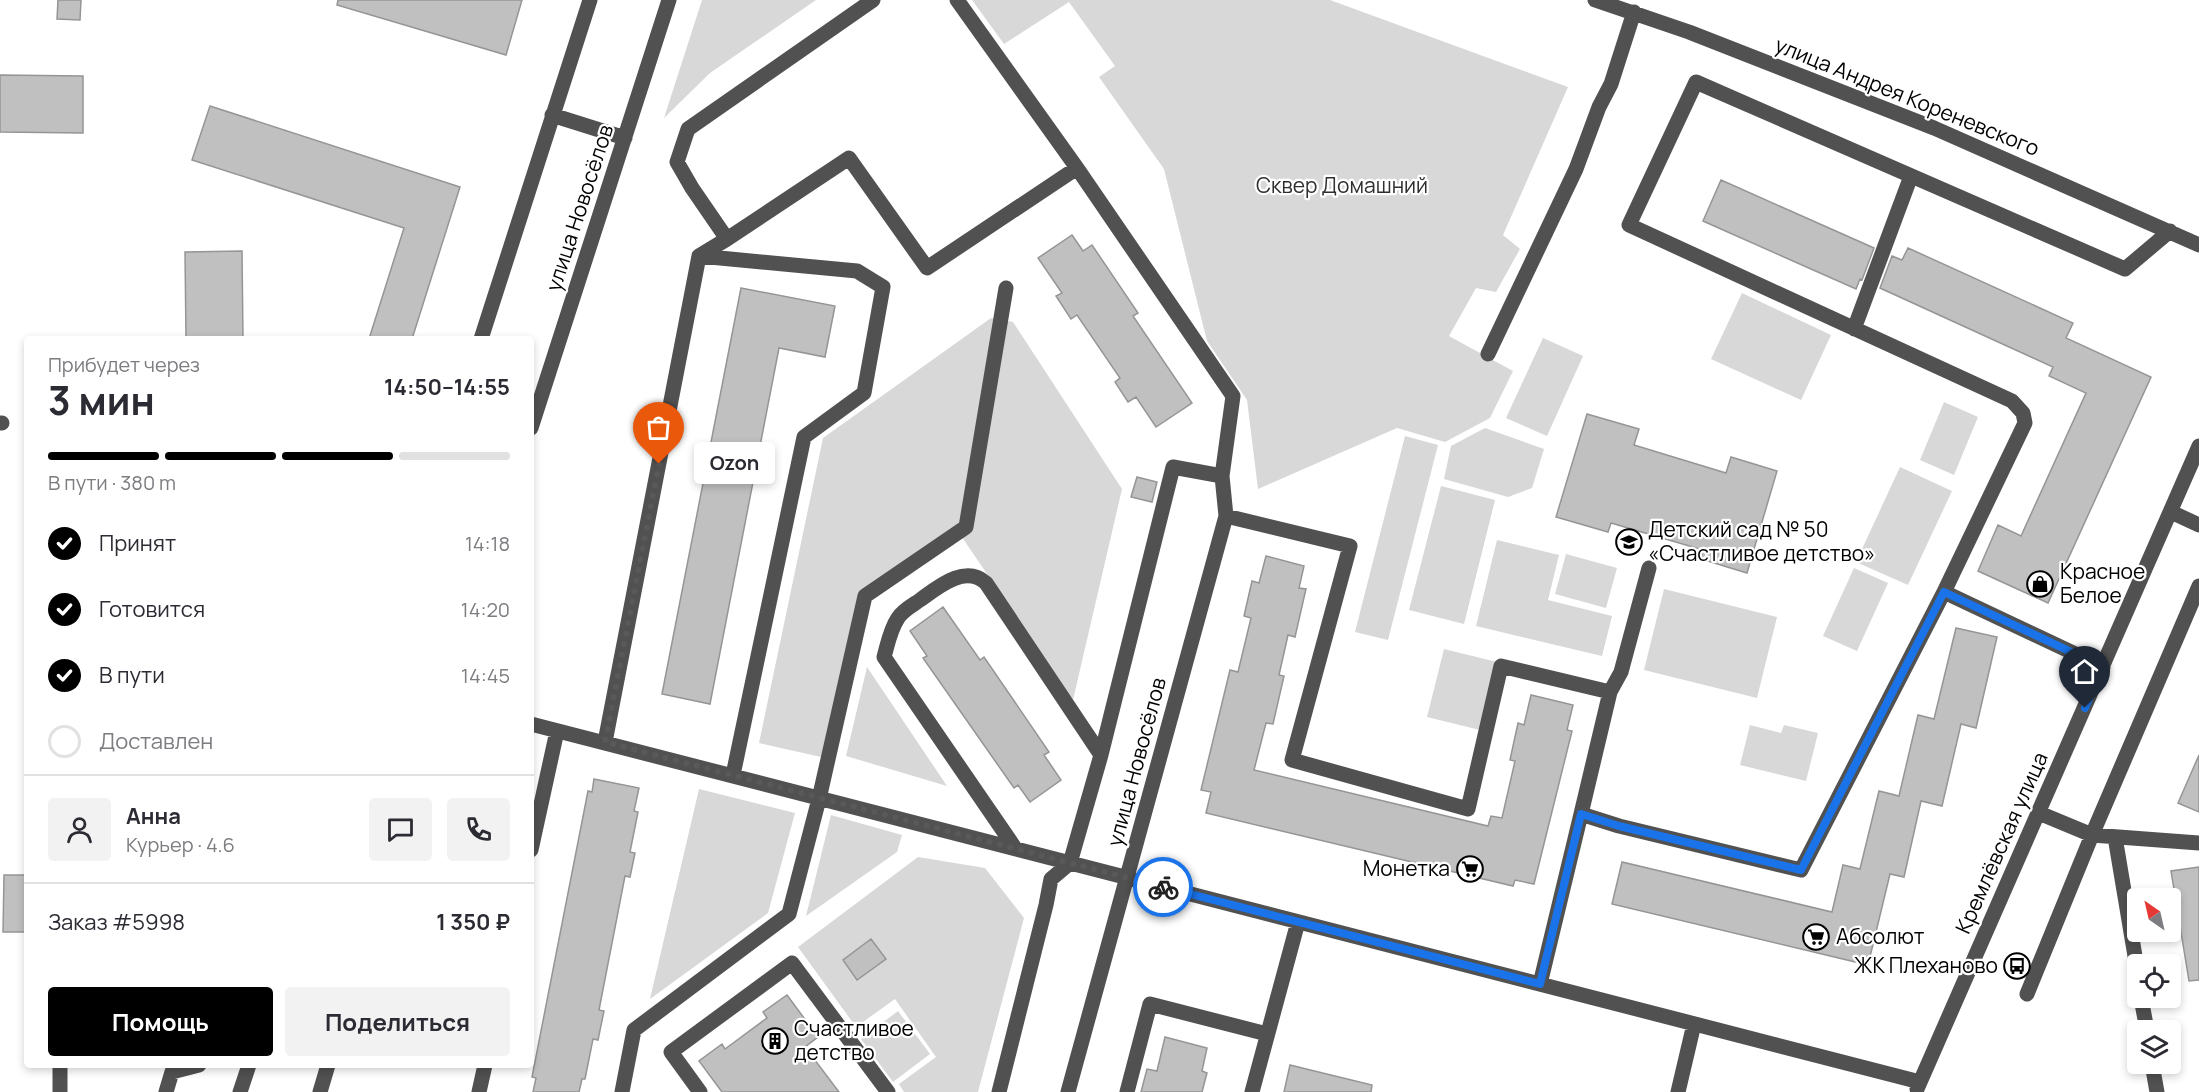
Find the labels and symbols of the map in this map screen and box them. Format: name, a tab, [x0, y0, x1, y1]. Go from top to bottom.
street label: улица Андрея Кореневского	[1771, 30, 2044, 162]
street label: улица Новосёлов	[539, 121, 619, 295]
park label: Сквер Домашний	[1256, 171, 1428, 199]
pin	[633, 402, 684, 464]
callout: Ozon	[695, 443, 776, 485]
place label: Детский сад № 50 «Счастливое детство»	[1648, 515, 1875, 567]
school or university icon: Детский сад № 50 «Счастливое детство»	[1614, 527, 1644, 557]
place label: Красное Белое	[2060, 557, 2145, 609]
shop icon: Красное Белое	[2025, 569, 2055, 599]
pin	[2059, 646, 2110, 708]
street label: улица Новосёлов	[1100, 674, 1172, 849]
street label: Кремлёвская улица	[1948, 747, 2054, 938]
place label: Монетка	[1363, 854, 1450, 882]
supermarket icon: Монетка	[1455, 854, 1485, 884]
courier	[1133, 857, 1193, 917]
north arrow	[2127, 888, 2181, 942]
supermarket icon: Абсолют	[1801, 922, 1831, 952]
place label: Абсолют	[1836, 922, 1925, 950]
place label: ЖК Плеханово	[1854, 951, 1998, 979]
bus stop icon: ЖК Плеханово	[2002, 951, 2032, 981]
place label: Счастливое детство	[794, 1014, 914, 1066]
building icon: Счастливое детство	[760, 1026, 790, 1056]

